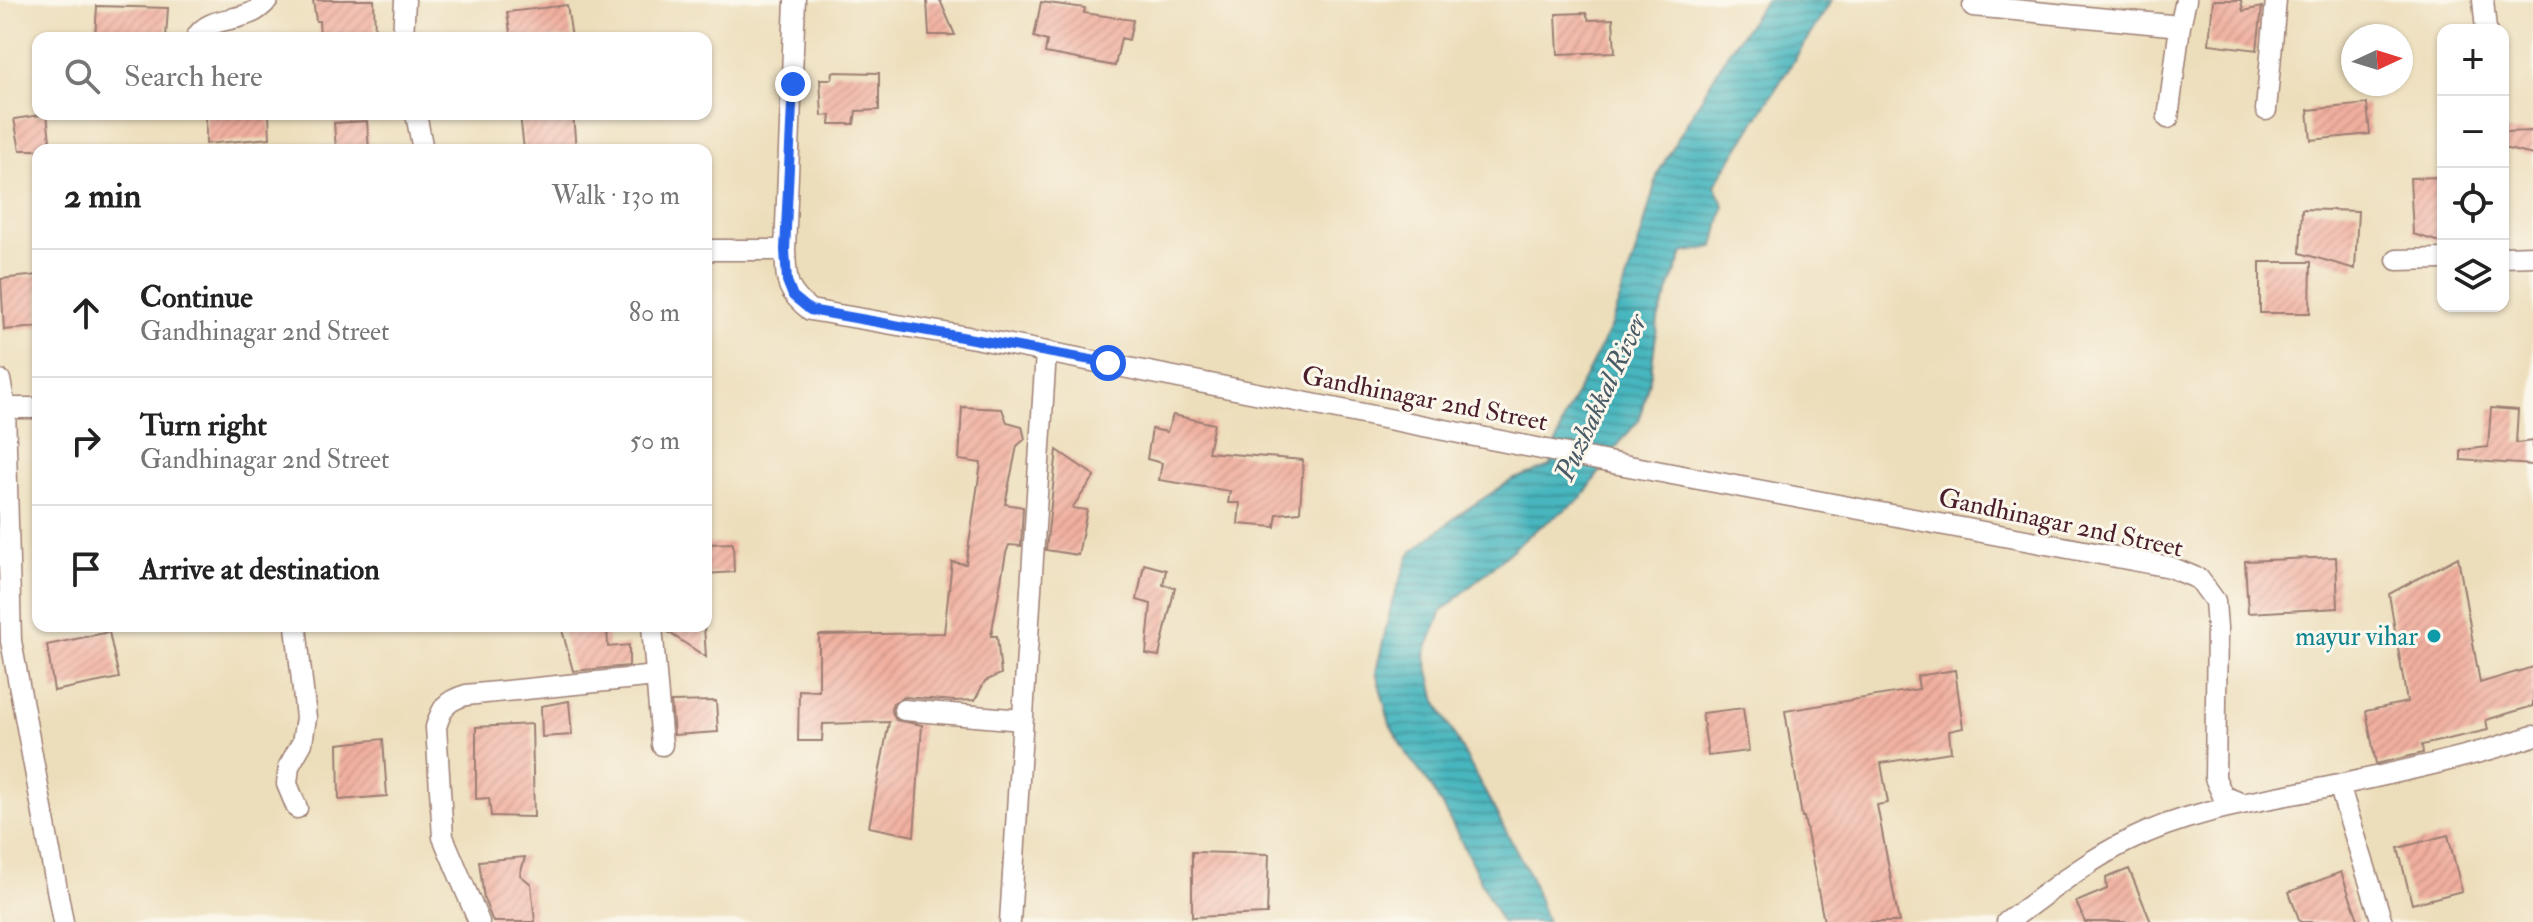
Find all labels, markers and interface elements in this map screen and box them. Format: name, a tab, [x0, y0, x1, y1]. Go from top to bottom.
north arrow	[2341, 24, 2413, 96]
map controls	[2437, 24, 2509, 312]
button: +	[2437, 24, 2509, 96]
search box	[32, 32, 712, 120]
icon: search	[60, 54, 104, 98]
text: Search here	[124, 58, 263, 95]
route end	[775, 66, 811, 102]
button: −	[2437, 96, 2509, 168]
button: locate	[2437, 168, 2509, 240]
text: 2 min	[64, 175, 141, 218]
text: Walk · 130 m	[552, 180, 680, 212]
button: layers	[2437, 240, 2509, 312]
text: Continue	[140, 279, 253, 316]
icon: ahead	[64, 291, 108, 335]
text: 80 m	[629, 297, 680, 329]
water label: Puzhakkal River	[1547, 307, 1656, 488]
text: Gandhinagar 2nd Street	[140, 316, 389, 348]
route start	[1090, 345, 1126, 381]
street label: Gandhinagar 2nd Street	[1299, 359, 1550, 438]
text: Turn right	[140, 407, 267, 444]
icon: right	[64, 419, 108, 463]
text: 50 m	[630, 425, 680, 457]
text: Gandhinagar 2nd Street	[140, 444, 389, 476]
street label: Gandhinagar 2nd Street	[1935, 481, 2186, 565]
icon: arrive	[64, 547, 108, 591]
text: Arrive at destination	[140, 551, 380, 588]
place label: mayur vihar	[2295, 621, 2418, 653]
marker: mayur vihar	[2425, 627, 2443, 645]

